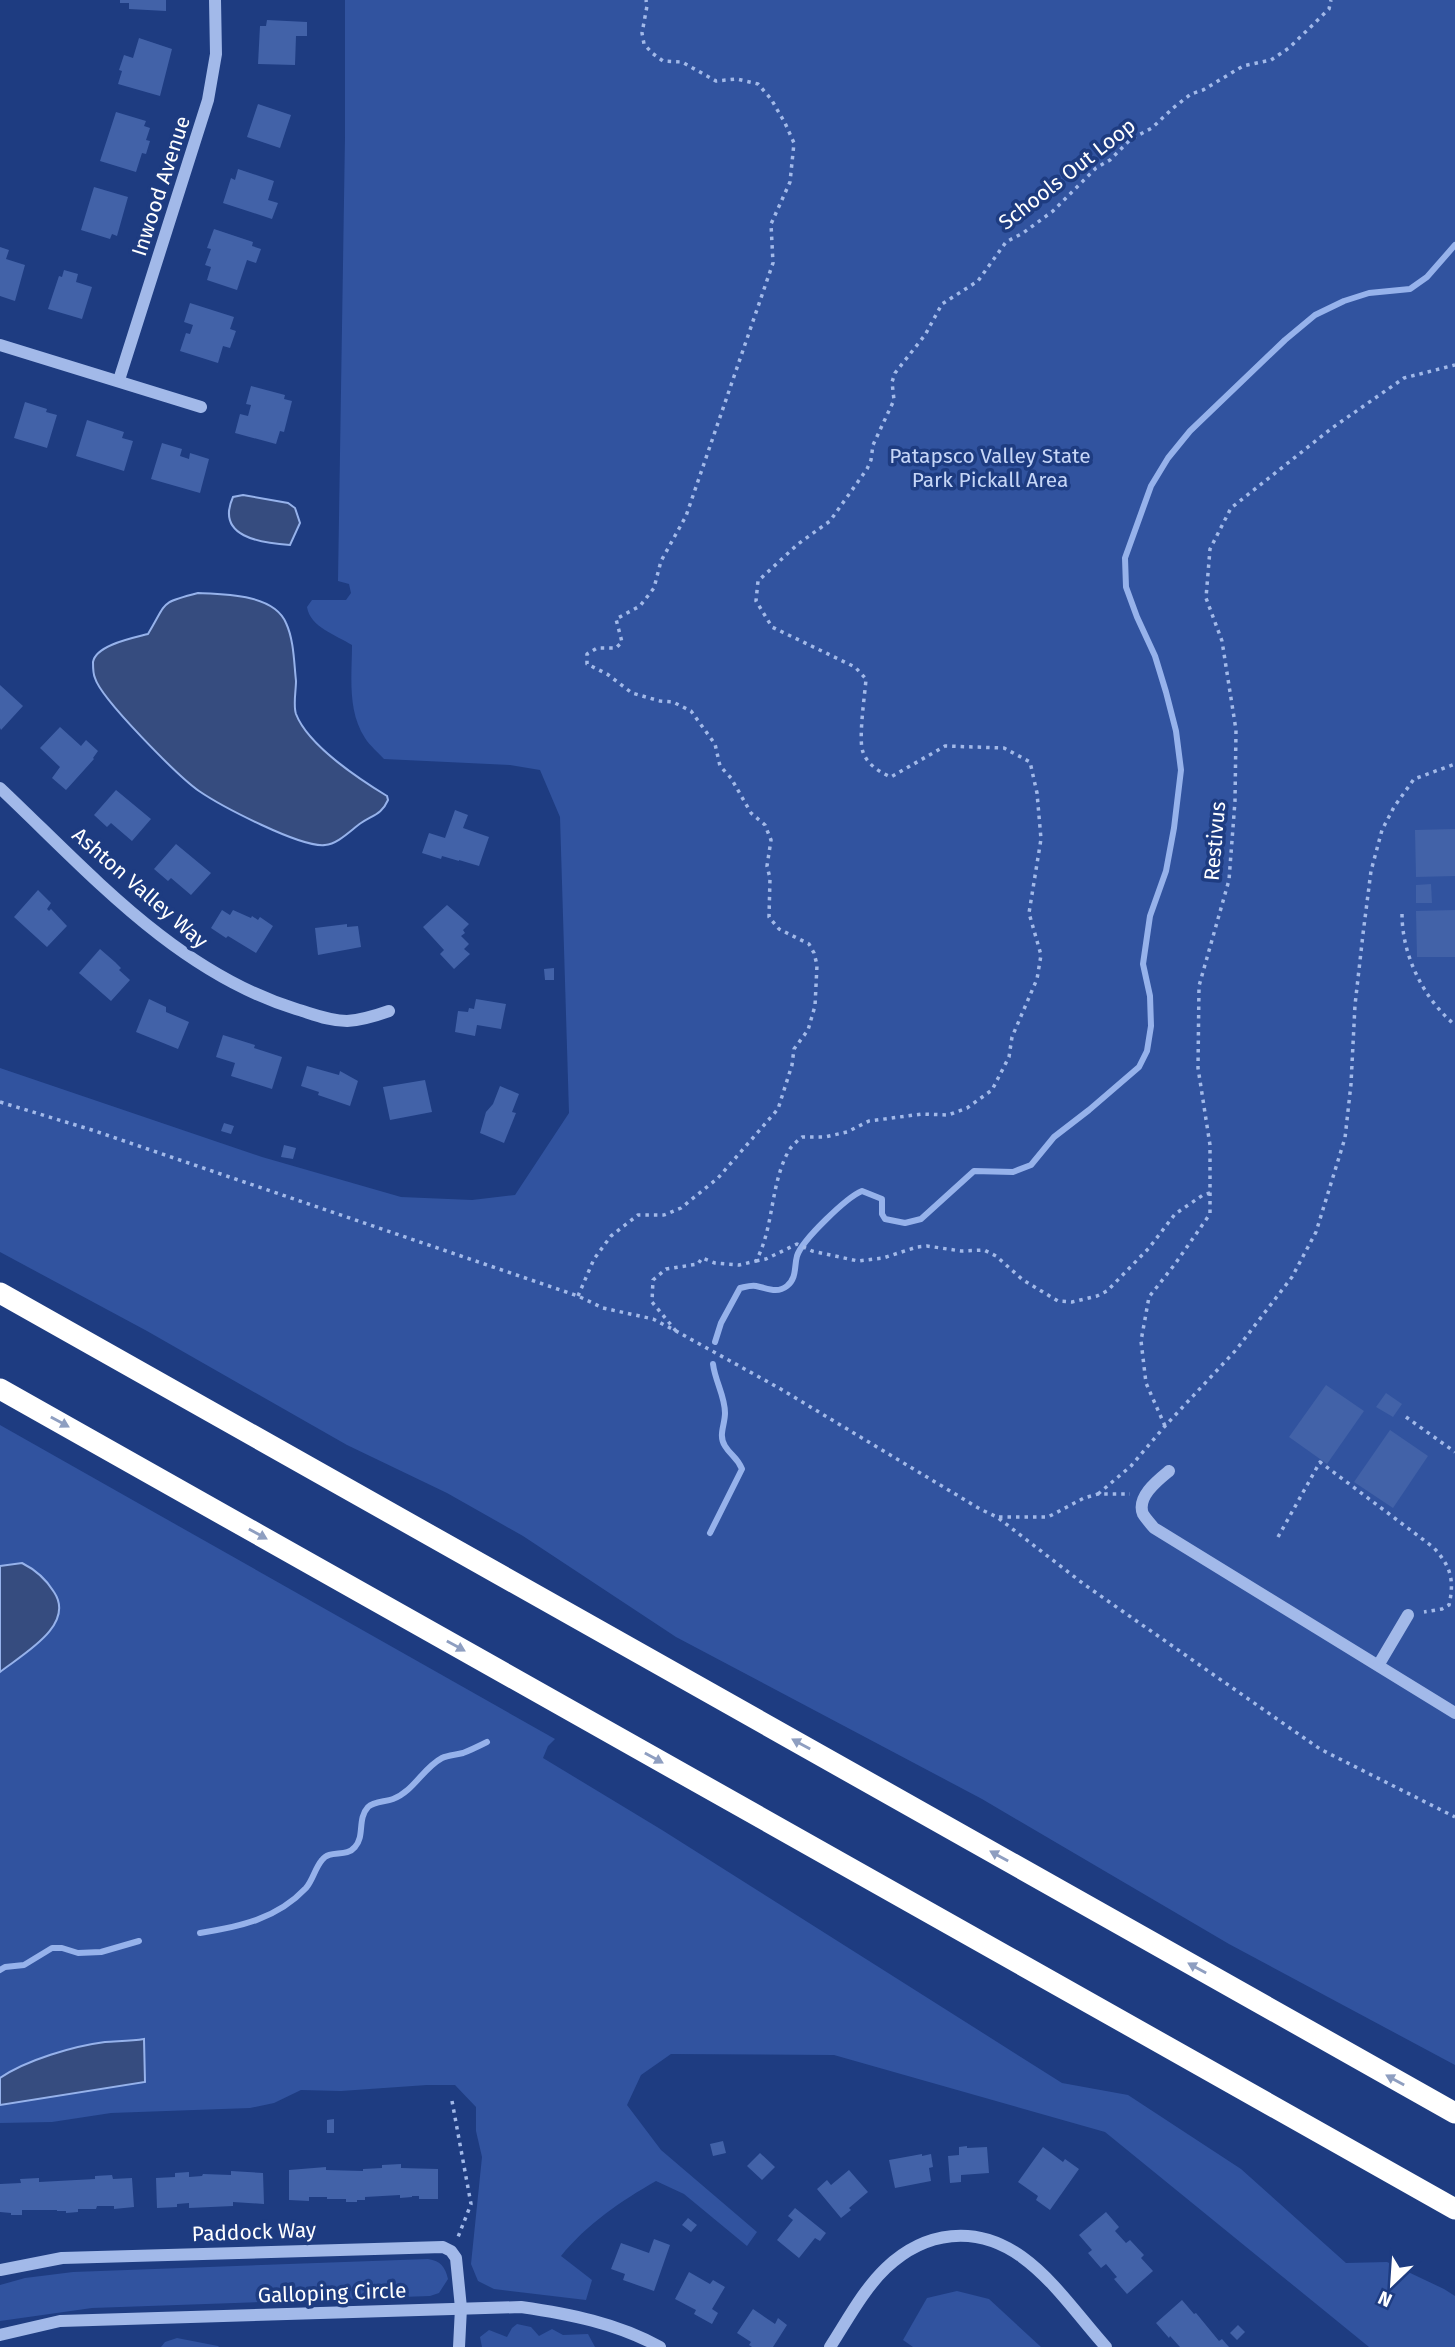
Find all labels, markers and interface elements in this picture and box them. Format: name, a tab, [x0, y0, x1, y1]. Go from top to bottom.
street label: Schools Out Loop	[993, 112, 1141, 236]
street label: Inwood Avenue	[126, 113, 196, 259]
park label: Patapsco Valley State Park Pickall Area	[889, 443, 1091, 493]
street label: Restivus	[1199, 800, 1231, 882]
street label: Ashton Valley Way	[67, 822, 214, 954]
one-way arrow	[50, 1416, 69, 1428]
one-way arrow	[248, 1528, 267, 1540]
one-way arrow	[446, 1640, 465, 1652]
one-way arrow	[791, 1738, 811, 1750]
one-way arrow	[644, 1752, 664, 1764]
one-way arrow	[989, 1850, 1009, 1862]
one-way arrow	[1187, 1962, 1207, 1974]
one-way arrow	[1385, 2074, 1405, 2086]
street label: Paddock Way	[191, 2217, 317, 2247]
north arrow	[1357, 2249, 1427, 2319]
street label: Galloping Circle	[257, 2277, 407, 2309]
text: N	[1374, 2286, 1396, 2312]

